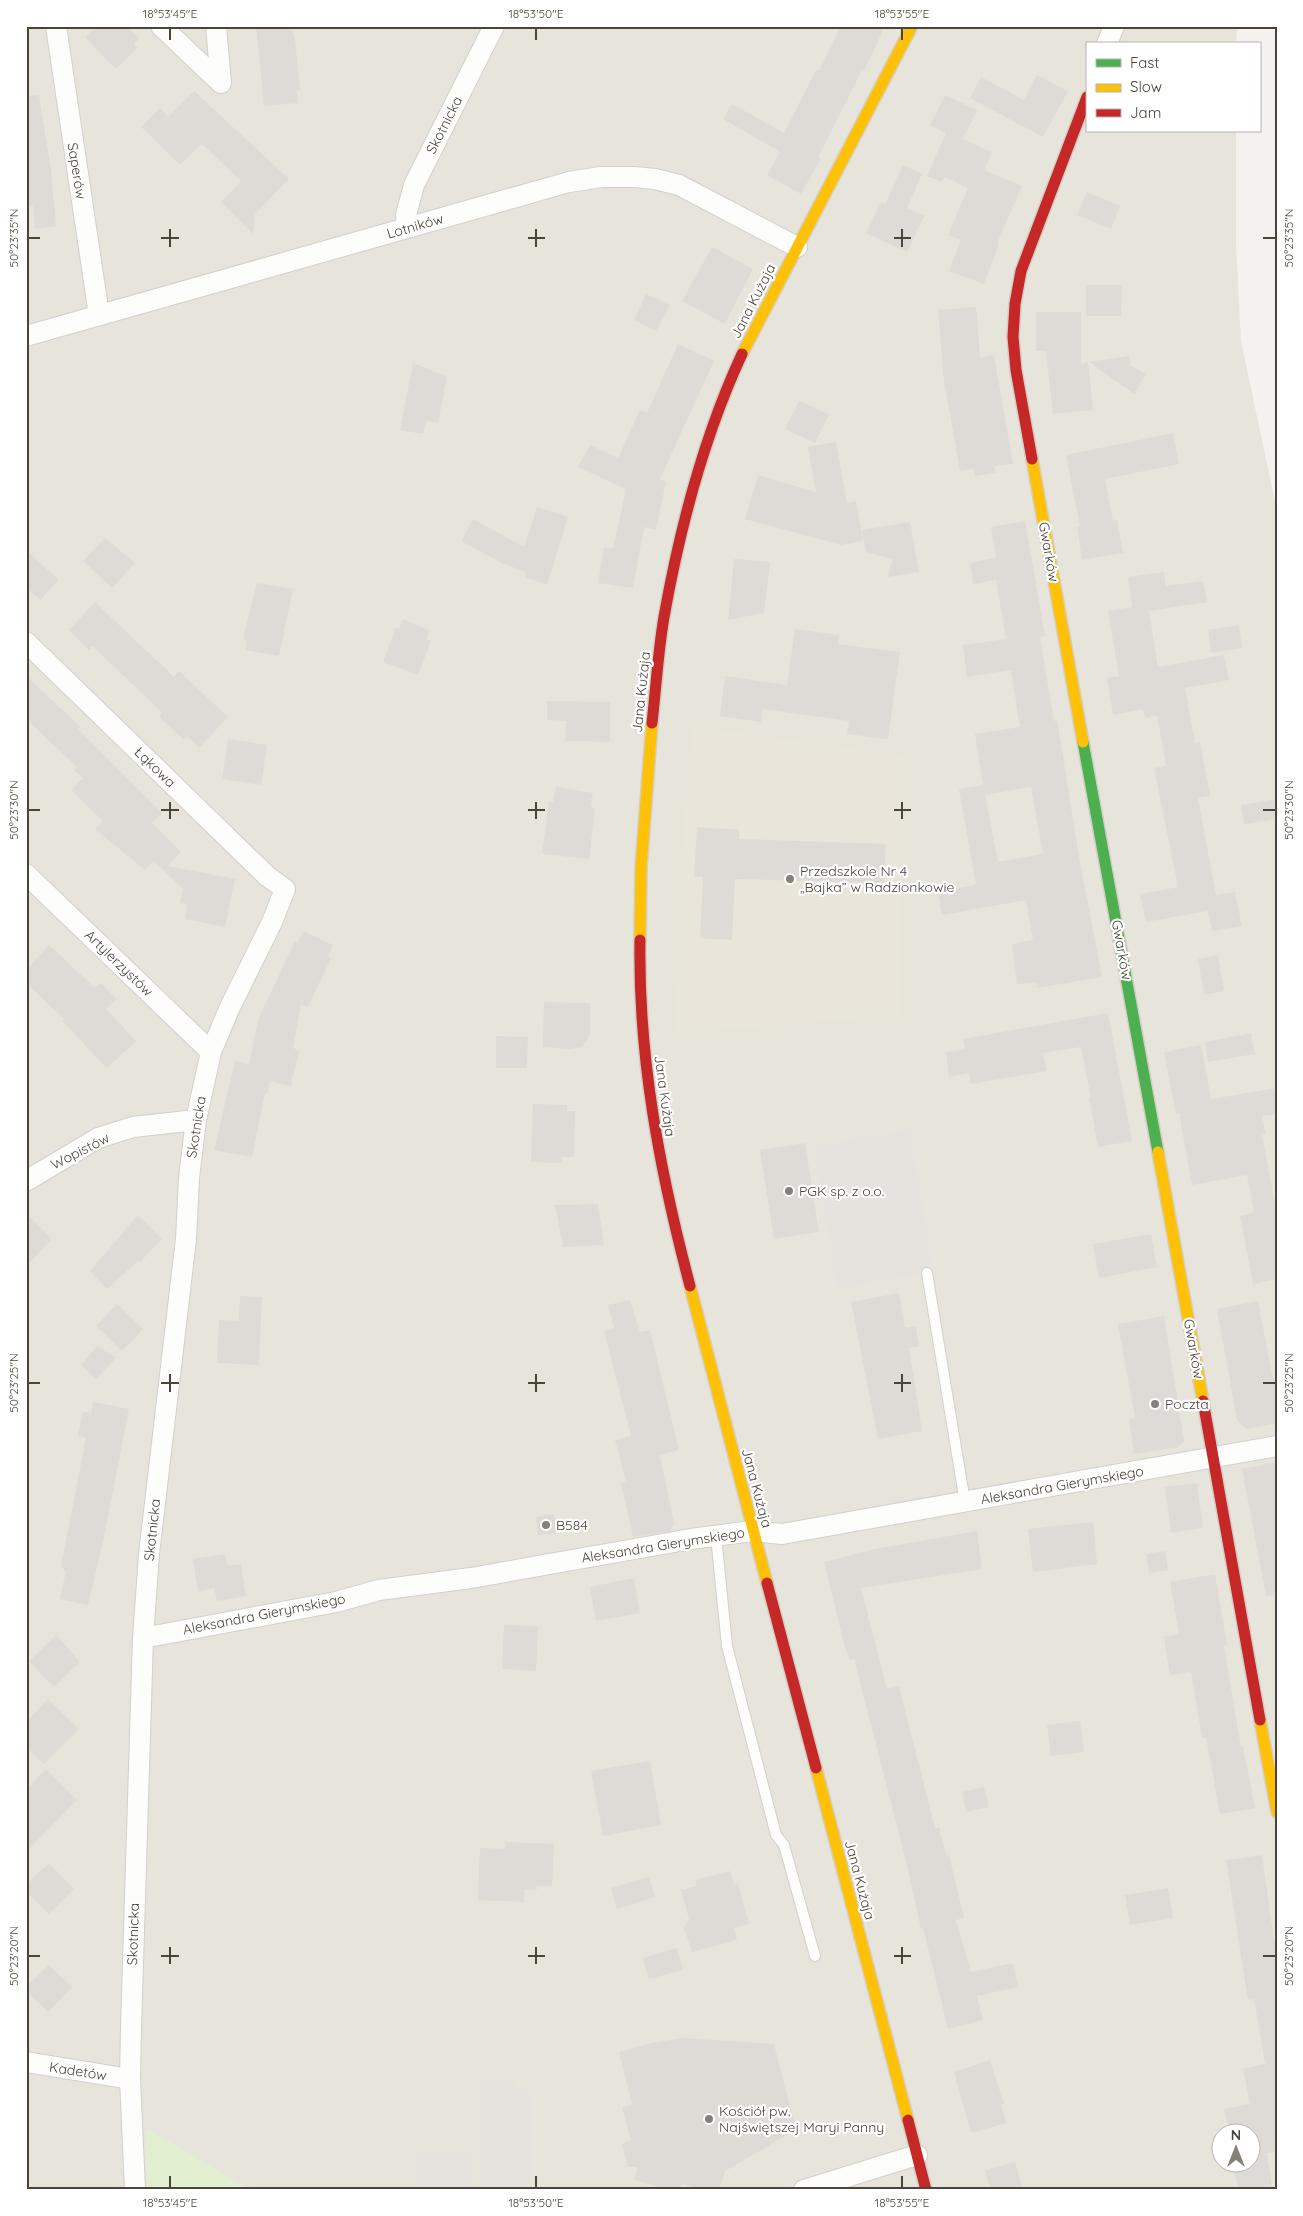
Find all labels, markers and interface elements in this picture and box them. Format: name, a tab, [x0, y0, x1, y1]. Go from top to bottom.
text: 18°53'45"E	[143, 6, 197, 21]
text: 18°53'50"E	[508, 6, 564, 21]
text: 18°53'55"E	[875, 6, 929, 21]
legend	[1086, 42, 1260, 132]
text: Fast	[1130, 53, 1159, 72]
text: Slow	[1130, 77, 1162, 96]
street label: Skotnicka	[422, 93, 466, 157]
text: Jam	[1130, 103, 1161, 122]
street label: Saperów	[64, 141, 90, 201]
text: 50°23'35"N	[6, 208, 21, 268]
text: 50°23'35"N	[1281, 208, 1296, 268]
street label: Lotników	[385, 209, 446, 243]
street label: Jana Kużaja	[726, 261, 780, 341]
street label: Gwarków	[1035, 521, 1063, 584]
street label: Jana Kużaja	[628, 650, 654, 734]
street label: Łąkowa	[130, 743, 180, 791]
text: 50°23'30"N	[6, 780, 21, 840]
text: 50°23'30"N	[1281, 780, 1296, 840]
place label: Przedszkole Nr 4 „Bajka” w Radzionkowie	[800, 862, 955, 896]
marker: Przedszkole Nr 4 „Bajka” w Radzionkowie	[784, 873, 796, 885]
street label: Gwarków	[1108, 919, 1136, 982]
street label: Artylerzystów	[81, 926, 157, 1000]
street label: Jana Kużaja	[650, 1054, 680, 1138]
street label: Skotnicka	[182, 1095, 210, 1159]
street label: Wopistów	[48, 1128, 113, 1173]
place label: PGK sp. z o.o.	[799, 1182, 884, 1200]
marker: PGK sp. z o.o.	[783, 1185, 795, 1197]
street label: Gwarków	[1180, 1318, 1208, 1381]
text: 50°23'25"N	[6, 1353, 21, 1413]
text: 50°23'25"N	[1281, 1353, 1296, 1413]
place label: Poczta	[1165, 1395, 1209, 1413]
marker: Poczta	[1149, 1398, 1161, 1410]
street label: Jana Kużaja	[738, 1446, 776, 1530]
street label: Aleksandra Gierymskiego	[979, 1462, 1145, 1508]
street label: Skotnicka	[140, 1498, 164, 1562]
place label: B584	[556, 1516, 588, 1534]
marker: B584	[540, 1519, 552, 1531]
street label: Aleksandra Gierymskiego	[580, 1523, 746, 1567]
street label: Aleksandra Gierymskiego	[181, 1589, 347, 1639]
street label: Jana Kużaja	[841, 1838, 879, 1922]
street label: Skotnicka	[123, 1902, 143, 1966]
text: 50°23'20"N	[6, 1926, 21, 1986]
text: 50°23'20"N	[1281, 1926, 1296, 1986]
street label: Kadetów	[48, 2058, 109, 2085]
place label: Kościół pw. Najświętszej Maryi Panny	[719, 2102, 884, 2136]
marker: Kościół pw. Najświętszej Maryi Panny	[703, 2113, 715, 2125]
north arrow	[1210, 2124, 1260, 2174]
text: N	[1231, 2126, 1241, 2144]
text: 18°53'45"E	[143, 2195, 197, 2210]
text: 18°53'50"E	[508, 2195, 564, 2210]
text: 18°53'55"E	[875, 2195, 929, 2210]

